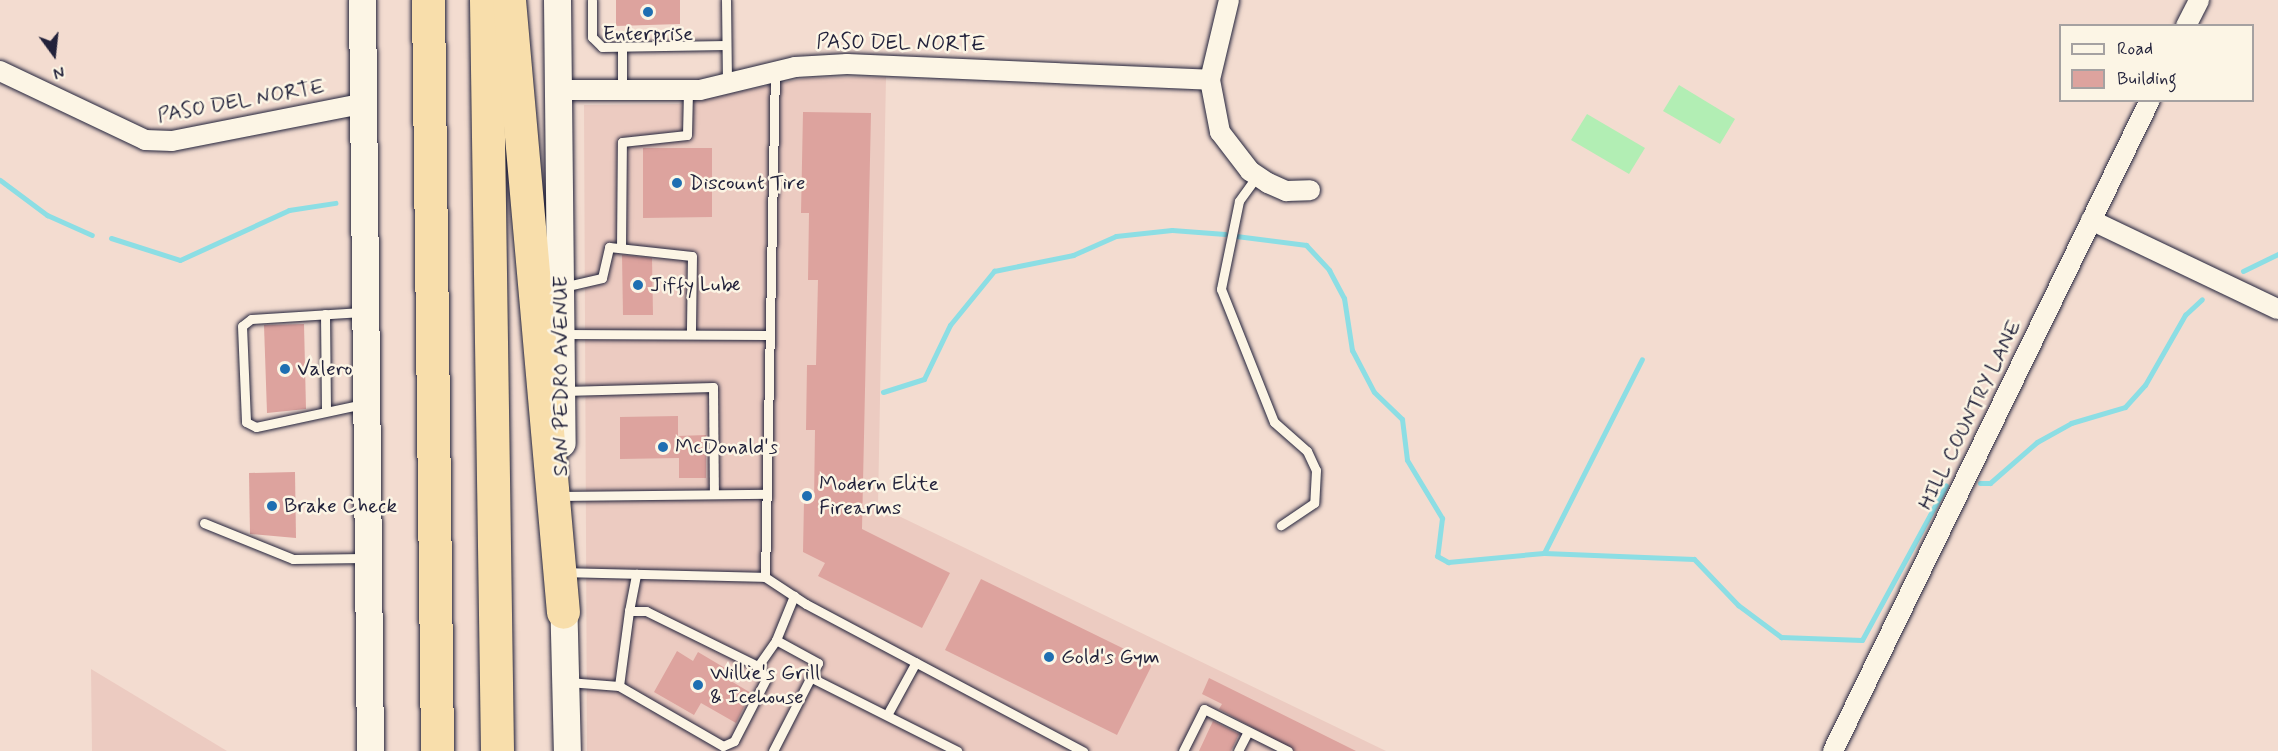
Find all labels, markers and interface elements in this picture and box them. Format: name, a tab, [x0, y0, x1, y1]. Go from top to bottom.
marker: Enterprise	[641, 5, 655, 19]
place label: Enterprise	[603, 21, 693, 47]
north arrow	[24, 24, 84, 84]
legend	[2059, 24, 2254, 102]
street label: PASO DEL NORTE	[818, 29, 984, 57]
text: Road	[2117, 37, 2153, 61]
text: N	[51, 60, 67, 83]
text: Building	[2117, 67, 2177, 91]
street label: PASO DEL NORTE	[157, 74, 325, 128]
place label: Discount Tire	[689, 170, 803, 196]
marker: Discount Tire	[670, 176, 684, 190]
place label: Jiffy Lube	[650, 272, 742, 298]
street label: SAN PEDRO AVENUE	[548, 276, 574, 476]
marker: Jiffy Lube	[631, 278, 645, 292]
street label: HILL COUNTRY LANE	[1913, 316, 2027, 514]
place label: Valero	[297, 356, 352, 382]
marker: Valero	[278, 362, 292, 376]
place label: McDonald's	[675, 434, 778, 460]
marker: McDonald's	[656, 440, 670, 454]
place label: Modern Elite Firearms	[819, 471, 939, 521]
marker: Modern Elite Firearms	[800, 489, 814, 503]
place label: Brake Check	[284, 493, 397, 519]
marker: Brake Check	[265, 499, 279, 513]
place label: Gold's Gym	[1061, 644, 1167, 670]
marker: Gold's Gym	[1042, 650, 1056, 664]
place label: Willie's Grill & Icehouse	[710, 660, 818, 710]
marker: Willie's Grill & Icehouse	[691, 678, 705, 692]

